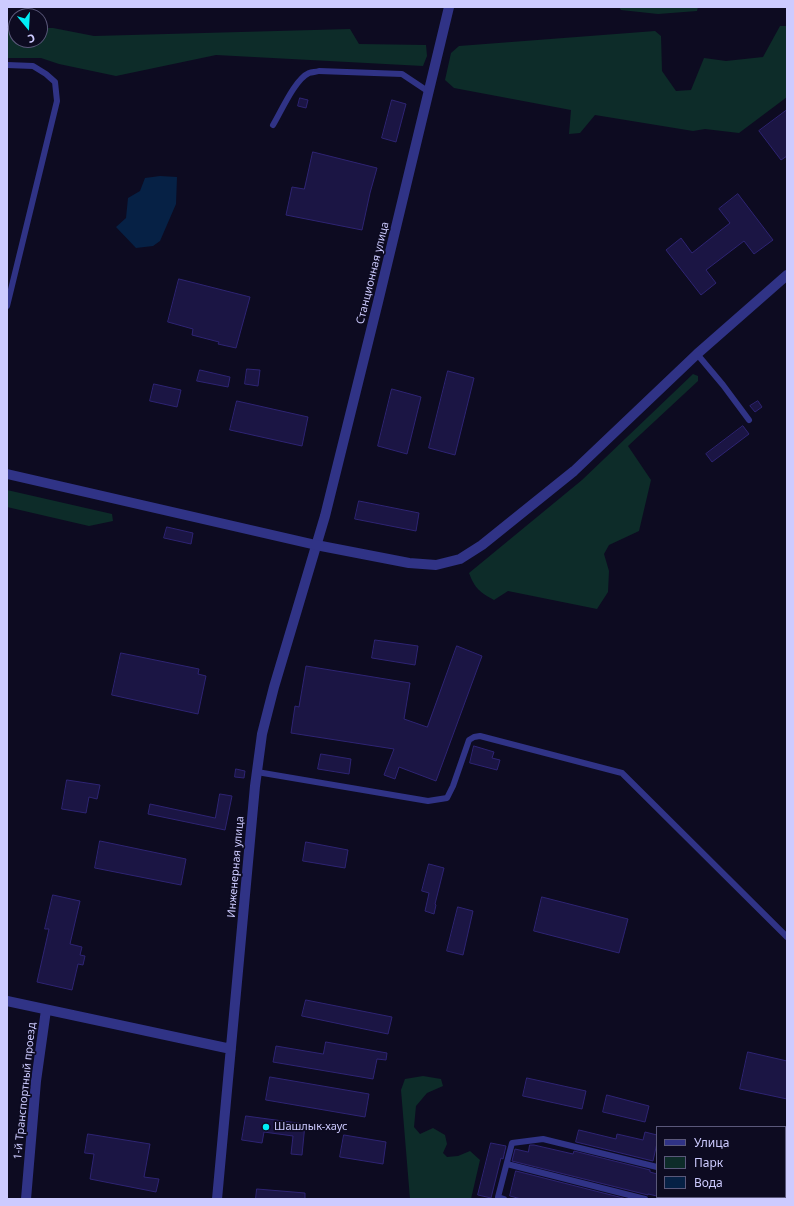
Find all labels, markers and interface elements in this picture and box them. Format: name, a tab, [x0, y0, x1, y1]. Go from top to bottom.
north arrow	[8, 8, 48, 48]
text: С	[26, 31, 37, 47]
street label: Станционная улица	[354, 220, 392, 326]
street label: Инженерная улица	[225, 816, 247, 918]
street label: 1-й Транспортный проезд	[11, 1022, 39, 1160]
place label: Шашлык-хаус	[274, 1120, 347, 1134]
marker: Шашлык-хаус	[261, 1122, 271, 1132]
legend	[656, 1126, 786, 1198]
text: Улица	[694, 1134, 729, 1151]
text: Парк	[694, 1154, 723, 1171]
text: Вода	[694, 1174, 723, 1191]

